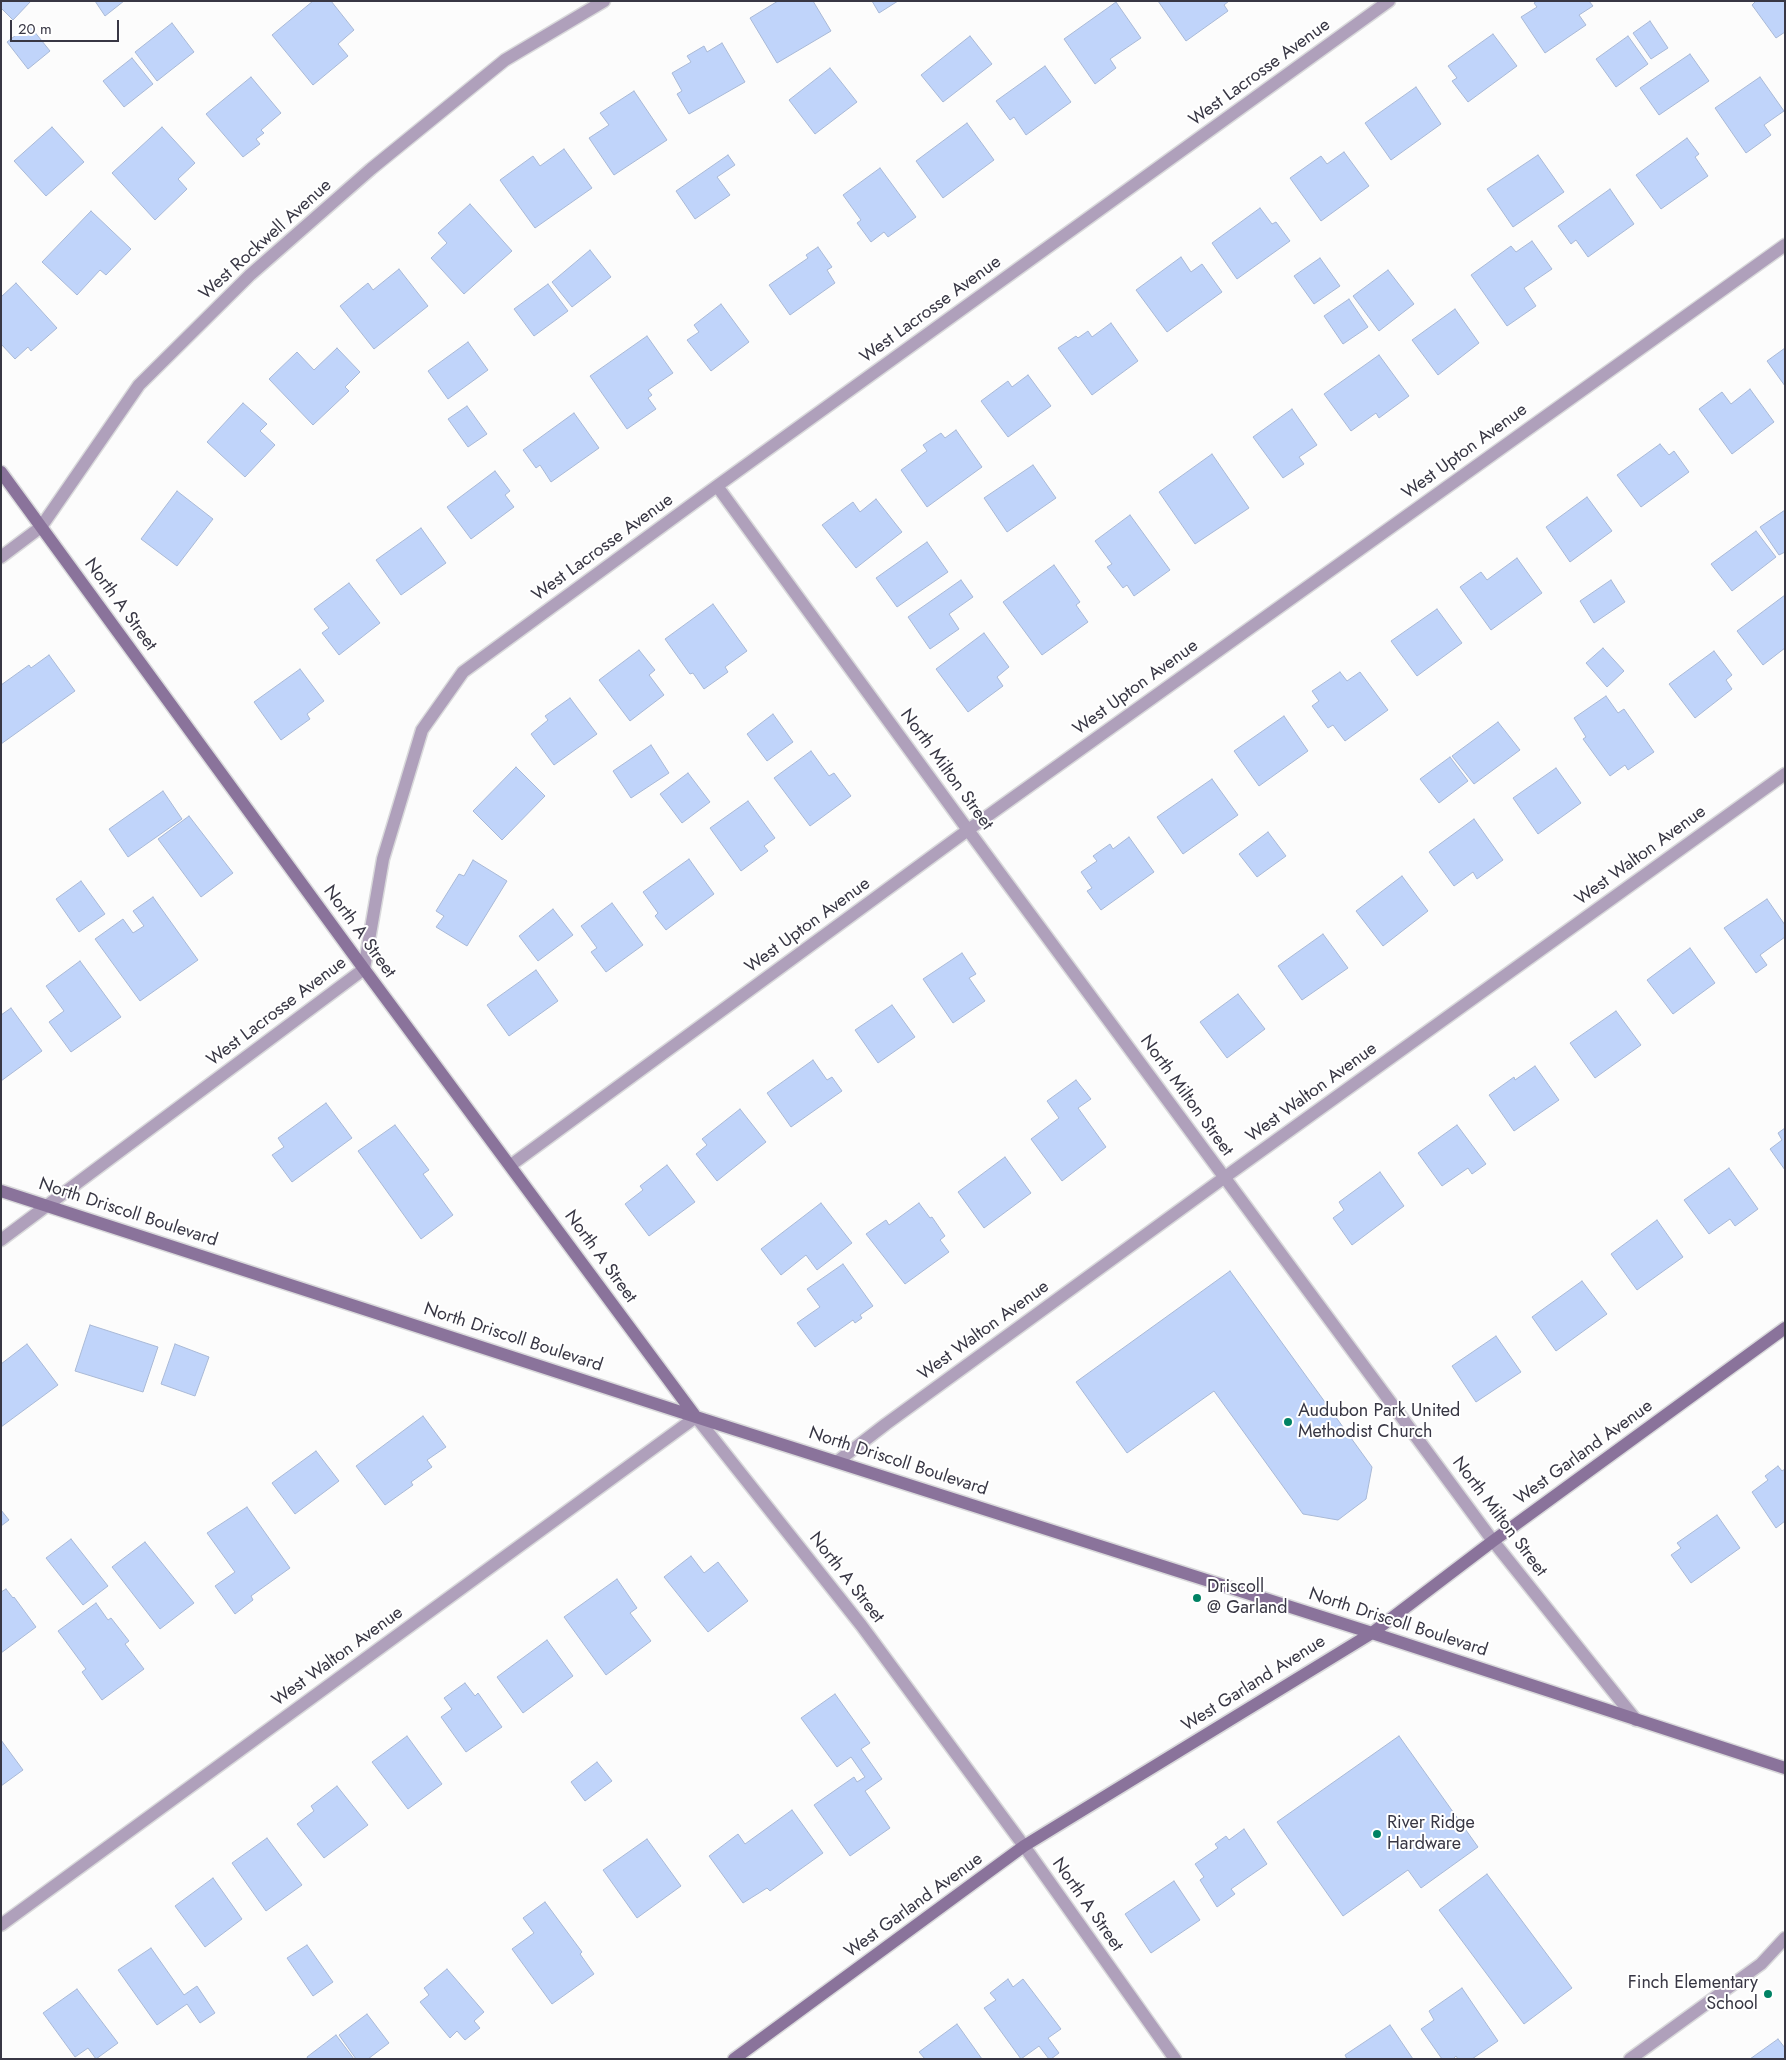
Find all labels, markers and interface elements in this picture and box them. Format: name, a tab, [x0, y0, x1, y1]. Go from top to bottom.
scale bar	[12, 10, 121, 42]
street label: West Lacrosse Avenue	[1185, 15, 1335, 131]
text: 20 m	[18, 18, 52, 40]
street label: West Rockwell Avenue	[195, 175, 337, 305]
street label: West Lacrosse Avenue	[856, 252, 1006, 368]
street label: West Upton Avenue	[1398, 399, 1532, 505]
street label: West Lacrosse Avenue	[528, 490, 678, 606]
street label: North A Street	[79, 554, 161, 656]
street label: West Upton Avenue	[1069, 635, 1203, 741]
street label: North Milton Street	[895, 705, 997, 835]
street label: West Walton Avenue	[1571, 801, 1711, 911]
street label: West Upton Avenue	[741, 873, 875, 979]
street label: North A Street	[318, 881, 400, 983]
street label: West Lacrosse Avenue	[203, 953, 351, 1071]
street label: North Milton Street	[1135, 1031, 1237, 1161]
street label: West Walton Avenue	[1242, 1038, 1382, 1148]
street label: North Driscoll Boulevard	[36, 1174, 220, 1252]
street label: North A Street	[559, 1206, 641, 1308]
street label: West Walton Avenue	[914, 1276, 1054, 1386]
street label: North Driscoll Boulevard	[421, 1299, 605, 1377]
street label: West Garland Avenue	[1511, 1396, 1657, 1510]
place label: Audubon Park United Methodist Church	[1298, 1401, 1460, 1444]
marker: Audubon Park United Methodist Church	[1282, 1416, 1294, 1428]
street label: North Driscoll Boulevard	[806, 1423, 990, 1501]
street label: North Milton Street	[1447, 1453, 1551, 1581]
street label: North A Street	[804, 1528, 888, 1628]
place label: Driscoll @ Garland	[1207, 1577, 1288, 1620]
street label: North Driscoll Boulevard	[1306, 1584, 1490, 1662]
marker: Driscoll @ Garland	[1191, 1592, 1203, 1604]
street label: West Walton Avenue	[268, 1602, 408, 1712]
street label: West Garland Avenue	[1178, 1631, 1330, 1737]
place label: River Ridge Hardware	[1387, 1813, 1475, 1856]
marker: River Ridge Hardware	[1371, 1828, 1383, 1840]
street label: West Garland Avenue	[841, 1849, 987, 1963]
street label: North A Street	[1047, 1854, 1127, 1956]
place label: Finch Elementary School	[1628, 1973, 1758, 2016]
marker: Finch Elementary School	[1762, 1988, 1774, 2000]

